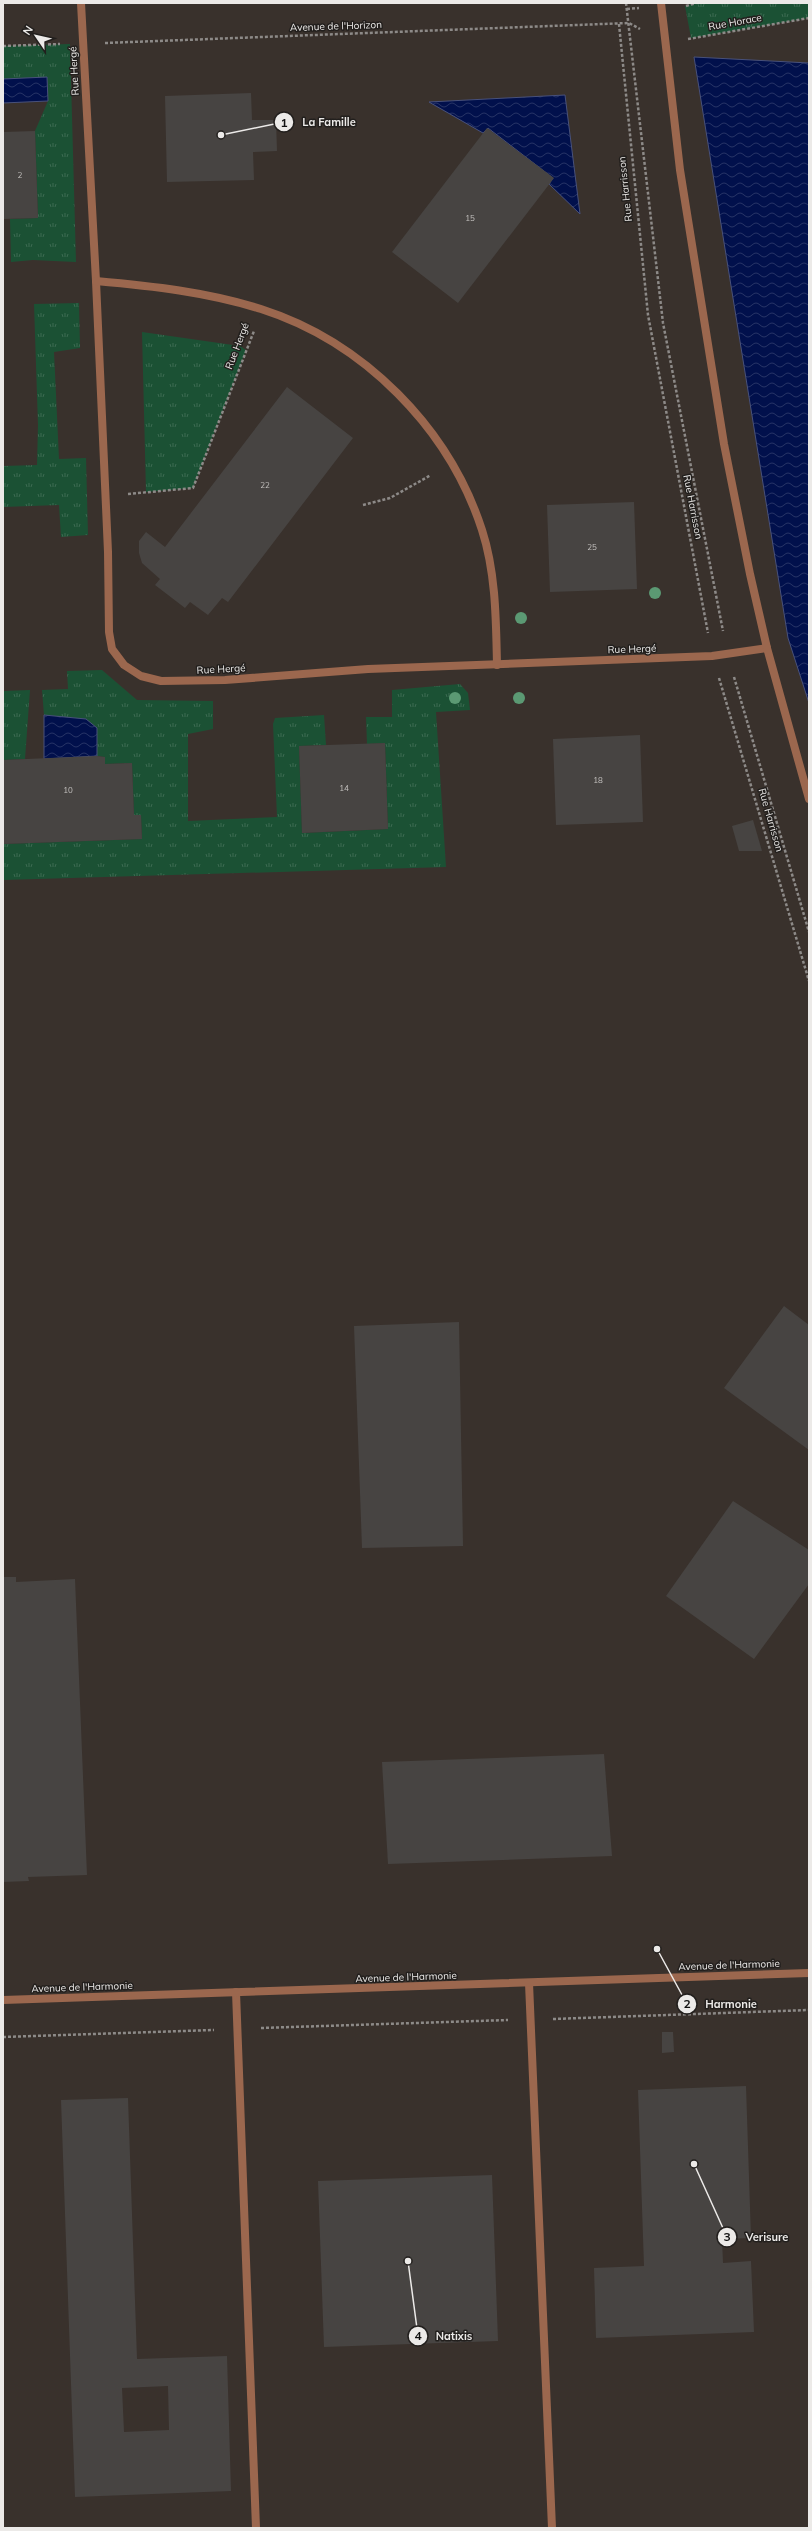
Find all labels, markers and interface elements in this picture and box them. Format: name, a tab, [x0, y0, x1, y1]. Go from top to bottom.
street label: Rue Horace	[707, 11, 763, 33]
north arrow	[16, 16, 56, 56]
street label: Avenue de l'Horizon	[290, 18, 382, 34]
text: N	[20, 23, 36, 38]
street label: Rue Hergé	[66, 46, 82, 96]
callout: La Famille	[274, 111, 364, 134]
text: 1	[280, 115, 288, 130]
text: La Famille	[302, 115, 356, 129]
street label: Rue Harrisson	[615, 156, 635, 222]
house number: 2	[18, 170, 23, 180]
house number: 15	[465, 213, 475, 223]
street label: Rue Hergé	[222, 321, 252, 371]
street label: Rue Harrisson	[680, 474, 706, 541]
house number: 22	[260, 480, 270, 490]
house number: 25	[587, 542, 597, 552]
street label: Rue Hergé	[607, 642, 657, 656]
street label: Rue Hergé	[196, 661, 246, 677]
house number: 18	[593, 775, 603, 785]
house number: 14	[339, 783, 349, 793]
house number: 10	[63, 785, 73, 795]
street label: Rue Harrisson	[756, 787, 786, 853]
street label: Avenue de l'Harmonie	[678, 1957, 780, 1973]
street label: Avenue de l'Harmonie	[355, 1969, 457, 1985]
street label: Avenue de l'Harmonie	[31, 1979, 133, 1995]
callout: Harmonie	[677, 1992, 765, 2015]
text: 2	[683, 1996, 691, 2011]
text: Harmonie	[705, 1997, 757, 2011]
callout: Verisure	[717, 2225, 796, 2248]
text: 3	[723, 2229, 731, 2244]
text: Verisure	[745, 2230, 788, 2244]
callout: Natixis	[408, 2325, 481, 2348]
text: 4	[414, 2328, 422, 2343]
text: Natixis	[436, 2329, 473, 2343]

